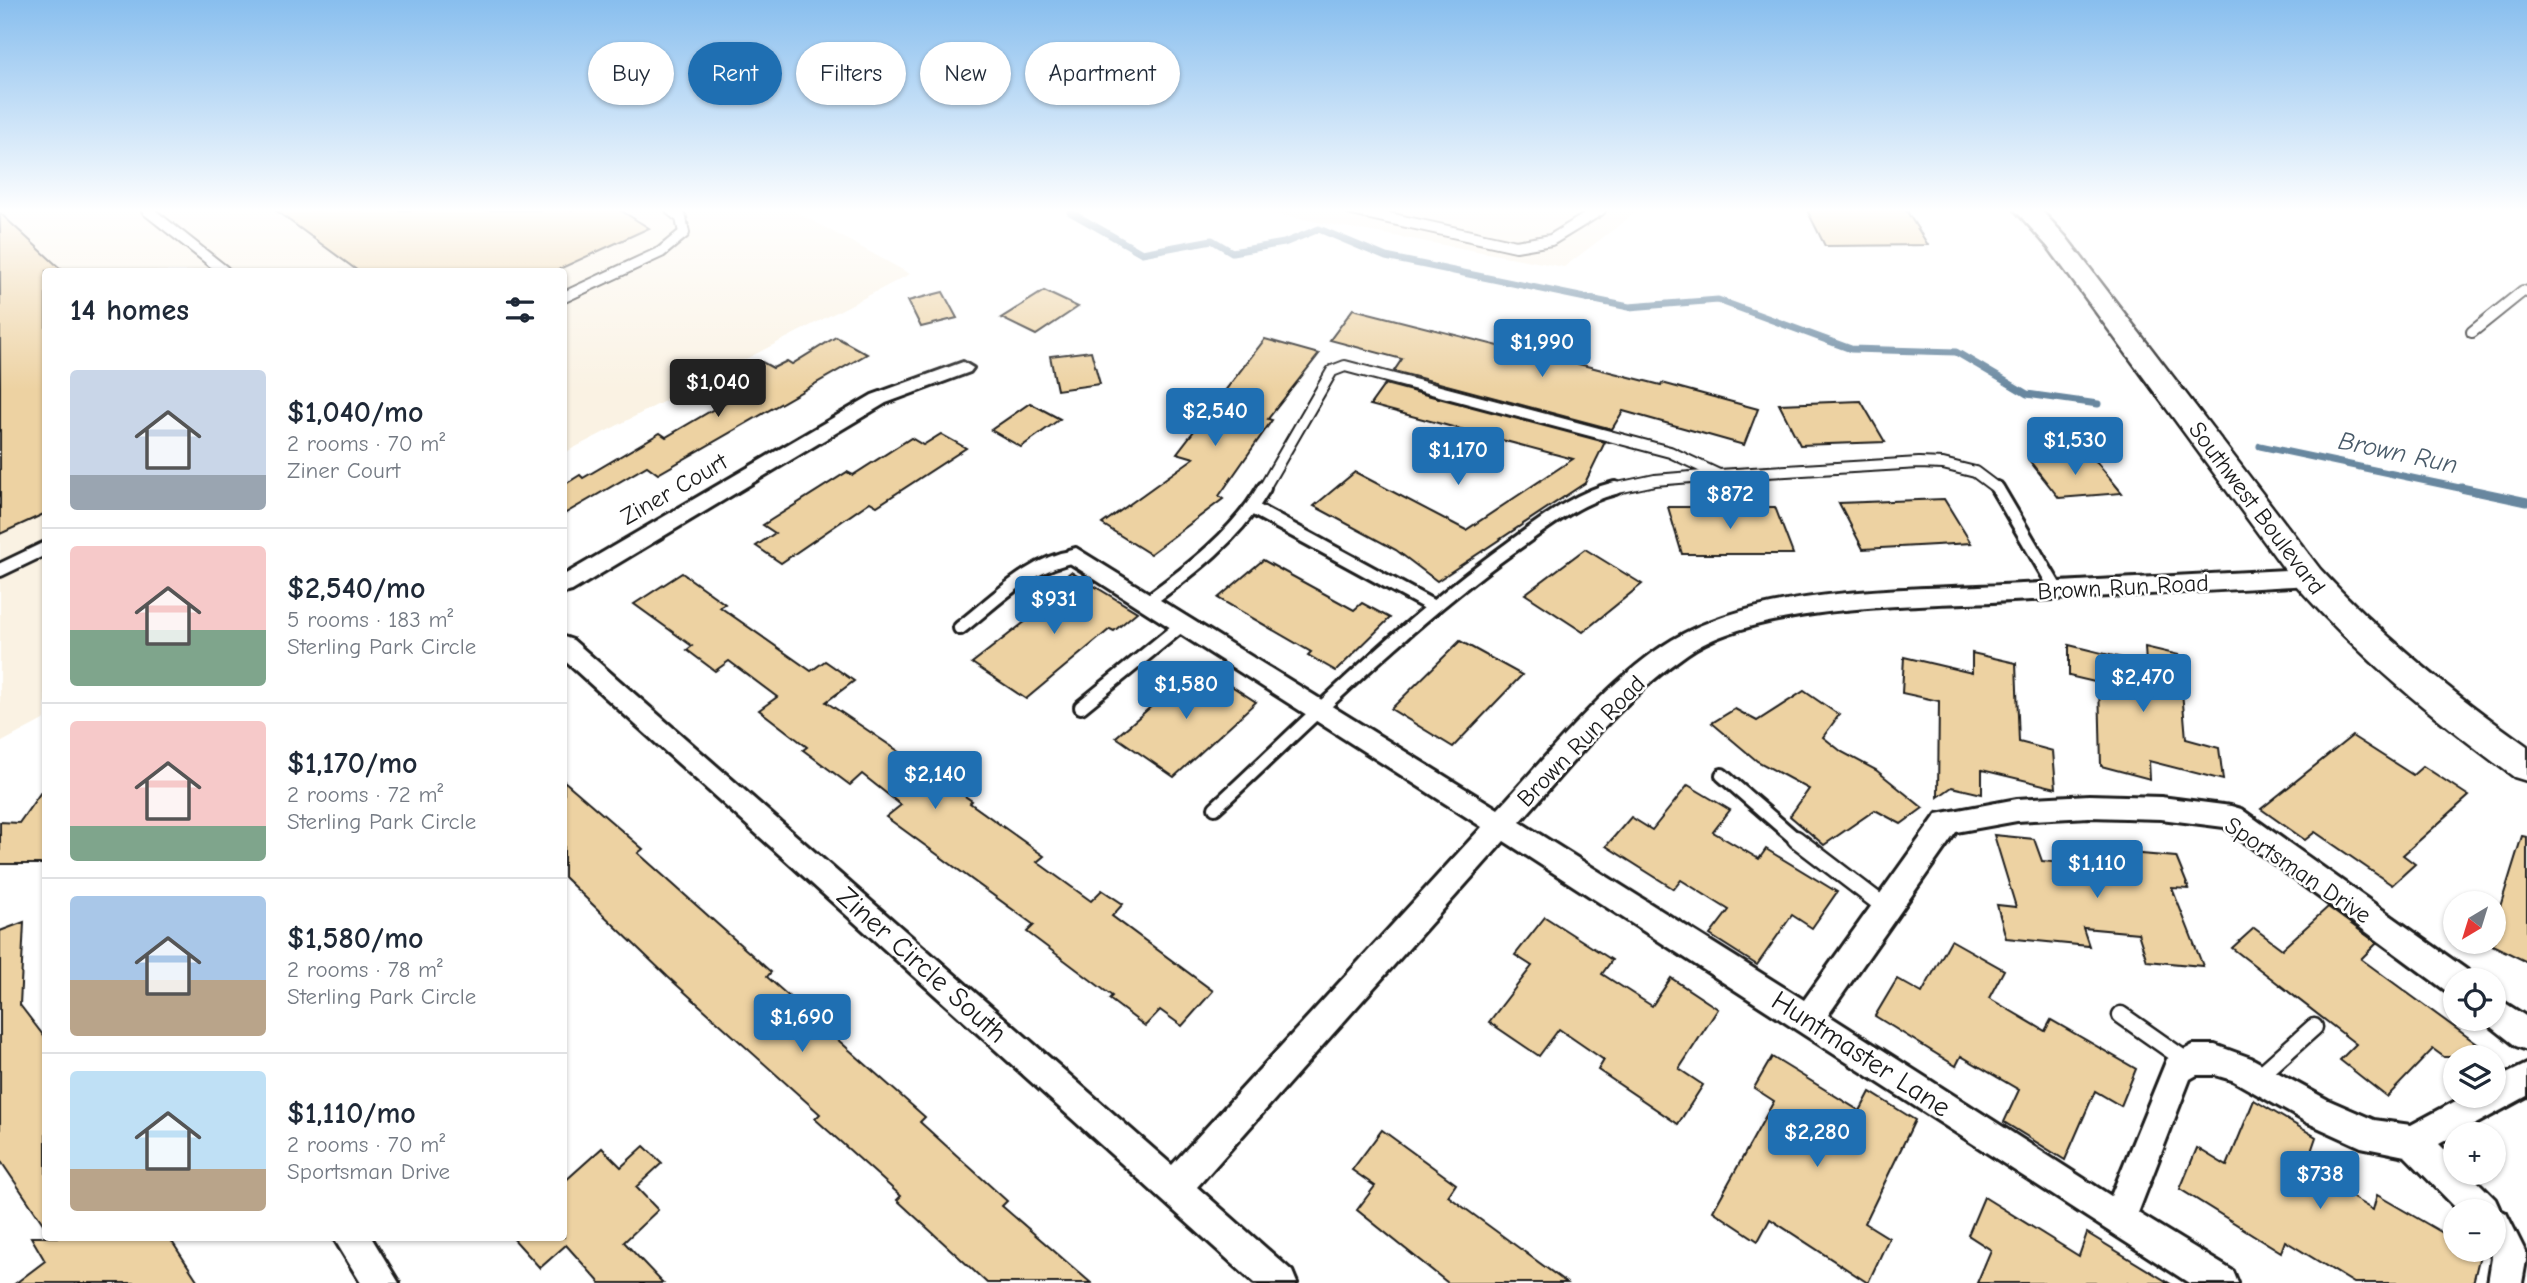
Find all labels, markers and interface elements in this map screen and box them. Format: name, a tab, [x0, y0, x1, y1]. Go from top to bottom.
chip: Buy	[588, 42, 674, 105]
chip: Rent	[688, 42, 782, 105]
chip: Filters	[796, 42, 906, 105]
chip: New	[920, 42, 1011, 105]
chip: Apartment	[1025, 42, 1180, 105]
icon: filters	[501, 291, 539, 329]
text: 14 homes	[70, 293, 189, 328]
pin: $1,990	[1485, 320, 1599, 379]
text: $1,990	[1510, 328, 1574, 355]
pin: $1,040	[661, 360, 775, 419]
text: $1,040	[686, 368, 750, 395]
pin: $2,540	[1158, 388, 1272, 448]
text: $1,040/mo	[287, 395, 424, 430]
text: $2,540	[1182, 397, 1248, 424]
icon: home	[126, 398, 210, 482]
street label: Southwest Boulevard	[2183, 416, 2331, 600]
pin: $1,530	[2018, 418, 2132, 477]
text: $1,530	[2043, 426, 2107, 453]
water label: Brown Run	[2335, 426, 2461, 480]
pin: $1,170	[1401, 428, 1515, 487]
text: 2 rooms · 70 m²	[287, 430, 445, 457]
text: $1,170	[1428, 436, 1488, 463]
street label: Ziner Court	[616, 447, 733, 531]
text: Ziner Court	[287, 457, 400, 484]
pin: $872	[1689, 472, 1771, 531]
text: $872	[1706, 480, 1754, 507]
street label: Brown Run Road	[2036, 569, 2210, 605]
text: $2,540/mo	[287, 571, 425, 606]
icon: home	[126, 574, 210, 658]
pin: $931	[1013, 576, 1095, 636]
text: $931	[1031, 585, 1077, 612]
text: 5 rooms · 183 m²	[287, 606, 453, 633]
text: Sterling Park Circle	[287, 633, 476, 660]
pin: $2,470	[2086, 654, 2200, 714]
pin: $1,580	[1129, 662, 1243, 721]
text: $2,470	[2111, 663, 2175, 690]
street label: Brown Run Road	[1511, 669, 1651, 813]
text: $1,580	[1154, 670, 1218, 697]
text: $1,170/mo	[287, 746, 418, 781]
icon: home	[126, 749, 210, 833]
pin: $2,140	[878, 752, 992, 811]
text: $2,140	[904, 760, 966, 787]
text: 2 rooms · 72 m²	[287, 781, 443, 808]
text: Sterling Park Circle	[287, 808, 476, 835]
street label: Sportsman Drive	[2220, 811, 2376, 929]
pin: $1,110	[2040, 841, 2154, 900]
text: $1,110	[2068, 849, 2126, 876]
street label: Ziner Circle South	[831, 880, 1013, 1050]
north arrow	[2443, 891, 2506, 954]
map controls	[2443, 891, 2506, 1262]
text: $1,580/mo	[287, 921, 424, 956]
icon: home	[126, 924, 210, 1008]
text: 2 rooms · 78 m²	[287, 956, 443, 983]
button: locate	[2443, 968, 2506, 1031]
text: Sterling Park Circle	[287, 983, 476, 1010]
street label: Huntmaster Lane	[1766, 984, 1956, 1124]
pin: $1,690	[745, 995, 859, 1054]
text: $1,690	[770, 1003, 834, 1030]
button: layers	[2443, 1045, 2506, 1108]
text: $1,110/mo	[287, 1096, 416, 1131]
icon: home	[126, 1099, 210, 1183]
pin: $2,280	[1760, 1110, 1874, 1169]
text: $2,280	[1784, 1118, 1850, 1145]
button: +	[2443, 1122, 2506, 1185]
text: 2 rooms · 70 m²	[287, 1131, 445, 1158]
pin: $738	[2279, 1152, 2361, 1211]
text: Sportsman Drive	[287, 1158, 450, 1185]
text: $738	[2296, 1160, 2344, 1187]
button: −	[2443, 1199, 2506, 1262]

